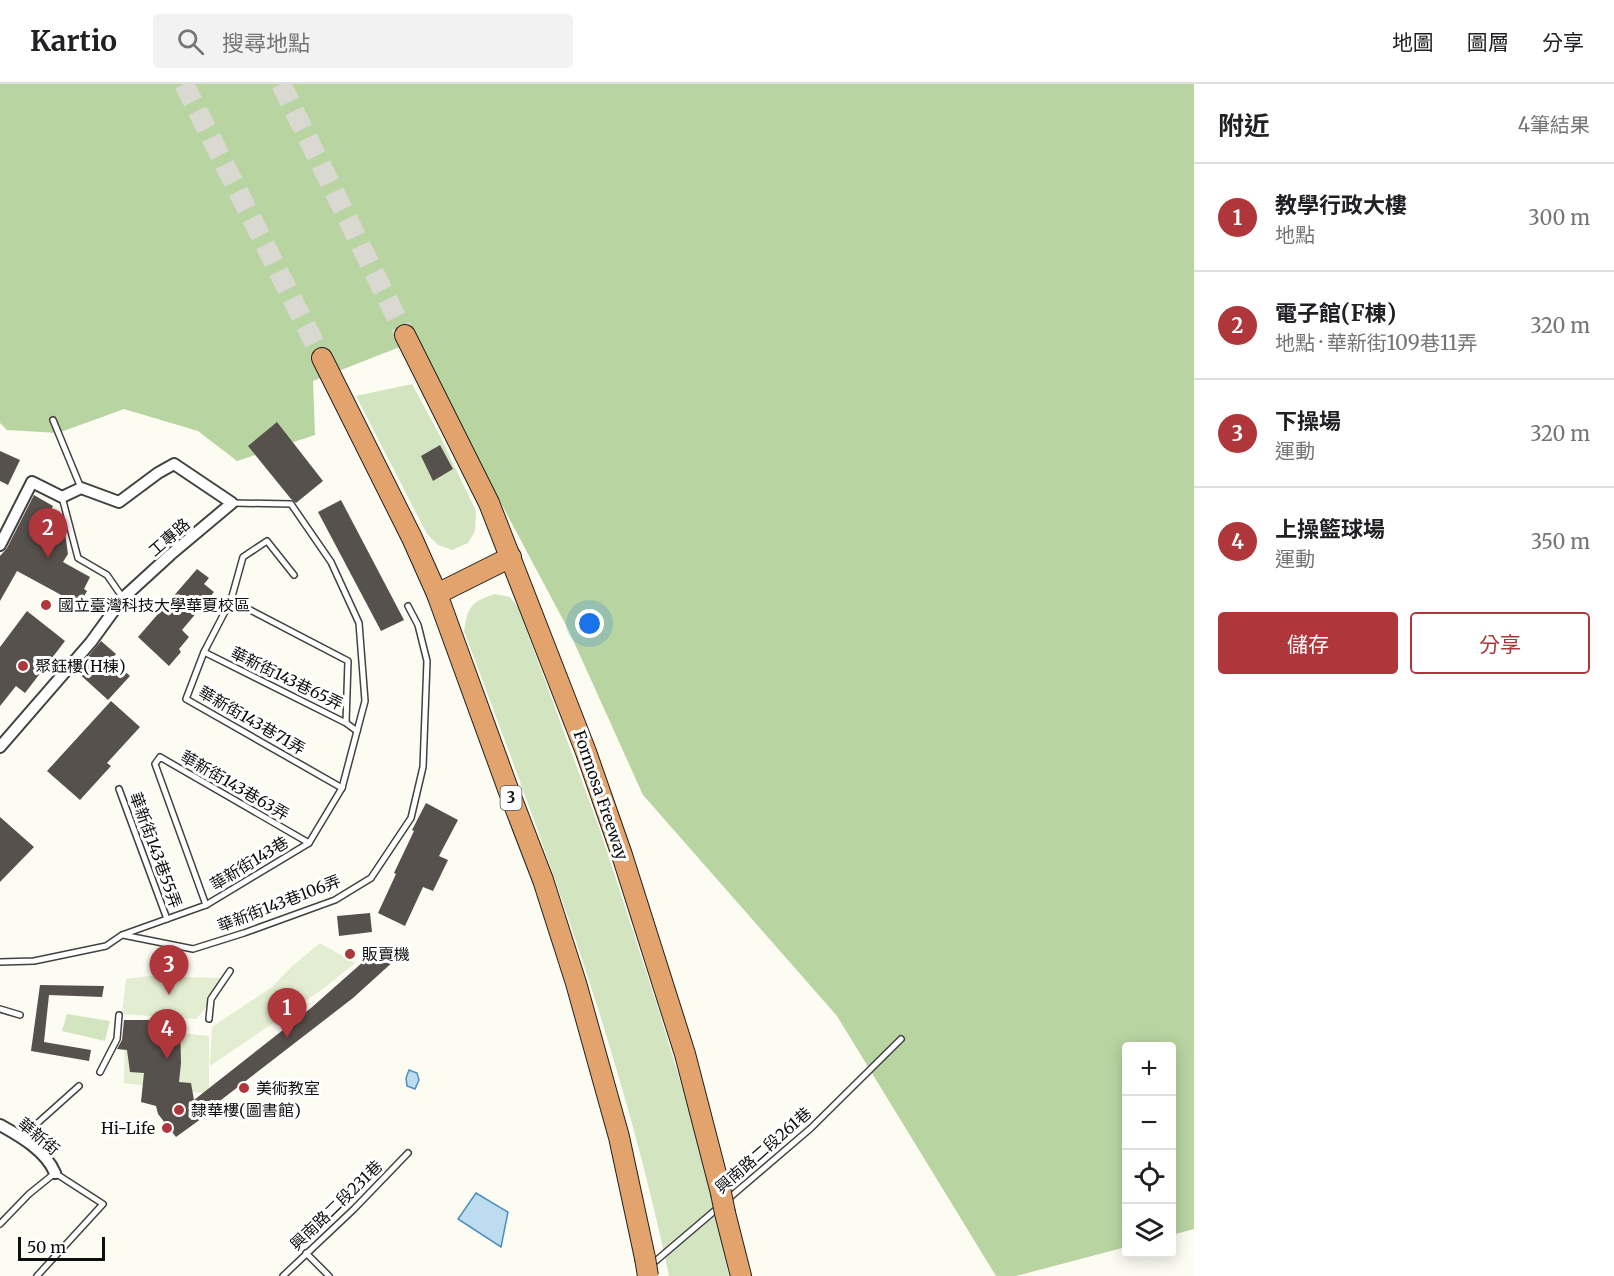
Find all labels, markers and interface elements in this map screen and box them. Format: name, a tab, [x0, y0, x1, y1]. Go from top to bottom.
search box	[153, 14, 573, 68]
text: Kartio	[30, 23, 117, 59]
icon: search	[174, 25, 207, 58]
text: 搜尋地點	[222, 29, 310, 57]
text: 地圖	[1392, 29, 1434, 56]
text: 圖層	[1467, 29, 1509, 56]
text: 分享	[1542, 29, 1584, 56]
text: 附近	[1218, 109, 1270, 142]
text: 4筆結果	[1518, 112, 1590, 137]
text: 教學行政大樓	[1275, 191, 1407, 219]
text: 1	[1233, 205, 1242, 230]
text: 300 m	[1528, 205, 1590, 230]
text: 地點	[1275, 222, 1315, 247]
text: 電子館(F棟)	[1275, 299, 1396, 327]
text: 2	[1232, 313, 1243, 338]
text: 320 m	[1530, 313, 1590, 338]
text: 地點 · 華新街109巷11弄	[1275, 330, 1477, 355]
text: 下操場	[1275, 407, 1341, 435]
text: 3	[1232, 421, 1243, 446]
text: 320 m	[1530, 421, 1590, 446]
text: 運動	[1275, 438, 1315, 463]
pin: 2	[28, 508, 68, 558]
street label: 工專路	[144, 514, 194, 560]
text: 上操籃球場	[1275, 515, 1385, 543]
text: 4	[1231, 529, 1244, 554]
text: 350 m	[1531, 529, 1590, 554]
text: 運動	[1275, 546, 1315, 571]
place label: 國立臺灣科技大學華夏校區	[58, 595, 250, 615]
marker: 國立臺灣科技大學華夏校區	[39, 598, 53, 612]
your location	[575, 609, 604, 638]
button: 儲存	[1218, 612, 1398, 674]
button: 分享	[1410, 612, 1590, 674]
street label: 華新街143巷65弄	[228, 642, 346, 714]
place label: 聚鈺樓(H棟)	[35, 656, 126, 676]
marker: 聚鈺樓(H棟)	[16, 659, 30, 673]
street label: 華新街143巷71弄	[195, 681, 309, 759]
street label: Formosa Freeway	[569, 728, 633, 863]
street label: 華新街143巷63弄	[177, 746, 293, 824]
road number: 3	[500, 786, 522, 810]
street label: 華新街143巷55弄	[126, 789, 186, 911]
street label: 華新街143巷	[206, 832, 292, 894]
street label: 華新街143巷106弄	[215, 870, 343, 936]
place label: 販賣機	[362, 944, 410, 964]
pin: 3	[150, 946, 188, 995]
marker: 販賣機	[343, 947, 357, 961]
pin: 1	[268, 988, 306, 1038]
pin: 4	[148, 1010, 186, 1059]
map controls	[1122, 1042, 1176, 1258]
button: +	[1122, 1042, 1176, 1096]
place label: 美術教室	[256, 1078, 320, 1098]
marker: 美術教室	[237, 1081, 251, 1095]
button: −	[1122, 1096, 1176, 1150]
place label: 隸華樓(圖書館)	[191, 1100, 301, 1120]
marker: 隸華樓(圖書館)	[172, 1103, 186, 1117]
street label: 興南路二段261巷	[711, 1103, 815, 1197]
street label: 華新街	[14, 1113, 64, 1159]
place label: Hi-Life	[101, 1118, 155, 1138]
marker: Hi-Life	[160, 1121, 174, 1135]
button: locate	[1122, 1150, 1176, 1204]
street label: 興南路二段231巷	[286, 1156, 386, 1254]
button: layers	[1122, 1204, 1176, 1258]
scale bar	[18, 1234, 105, 1262]
text: 50 m	[27, 1237, 66, 1257]

